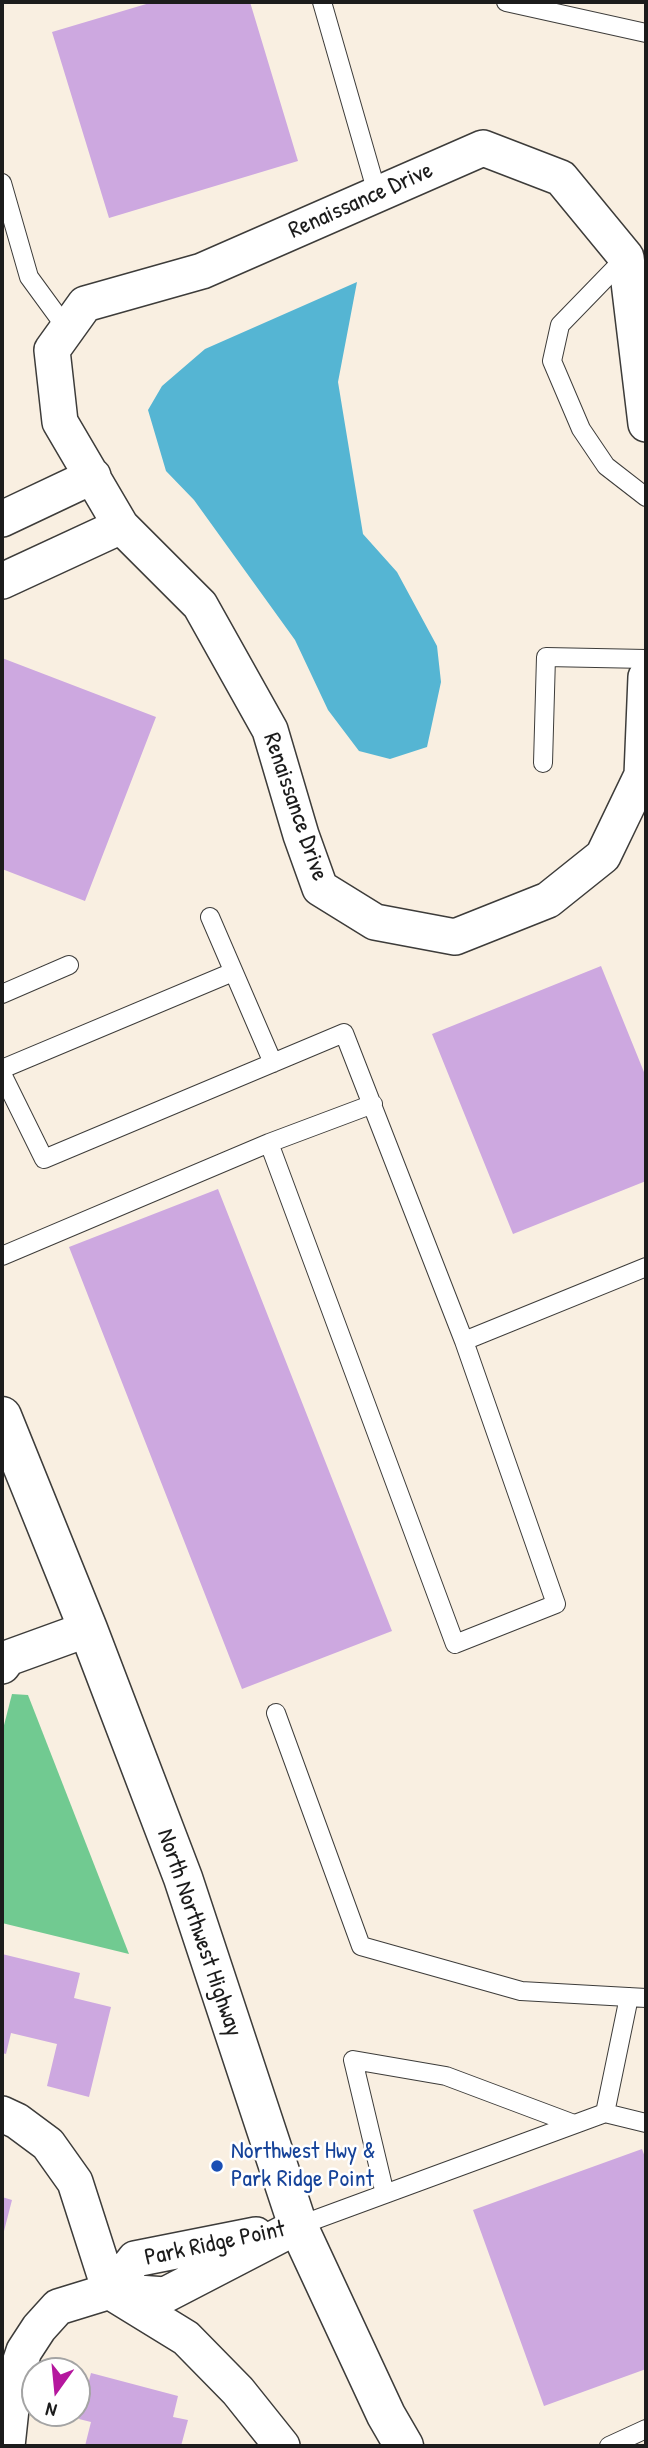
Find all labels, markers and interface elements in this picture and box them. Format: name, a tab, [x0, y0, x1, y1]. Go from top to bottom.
street label: Renaissance Drive	[285, 156, 437, 246]
street label: Renaissance Drive	[256, 729, 334, 885]
street label: North Northwest Highway	[150, 1826, 248, 2040]
place label: Northwest Hwy & Park Ridge Point	[231, 2138, 375, 2194]
marker: Northwest Hwy & Park Ridge Point	[209, 2158, 225, 2174]
street label: Park Ridge Point	[142, 2215, 288, 2273]
north arrow	[21, 2357, 91, 2427]
text: N	[43, 2396, 59, 2424]

